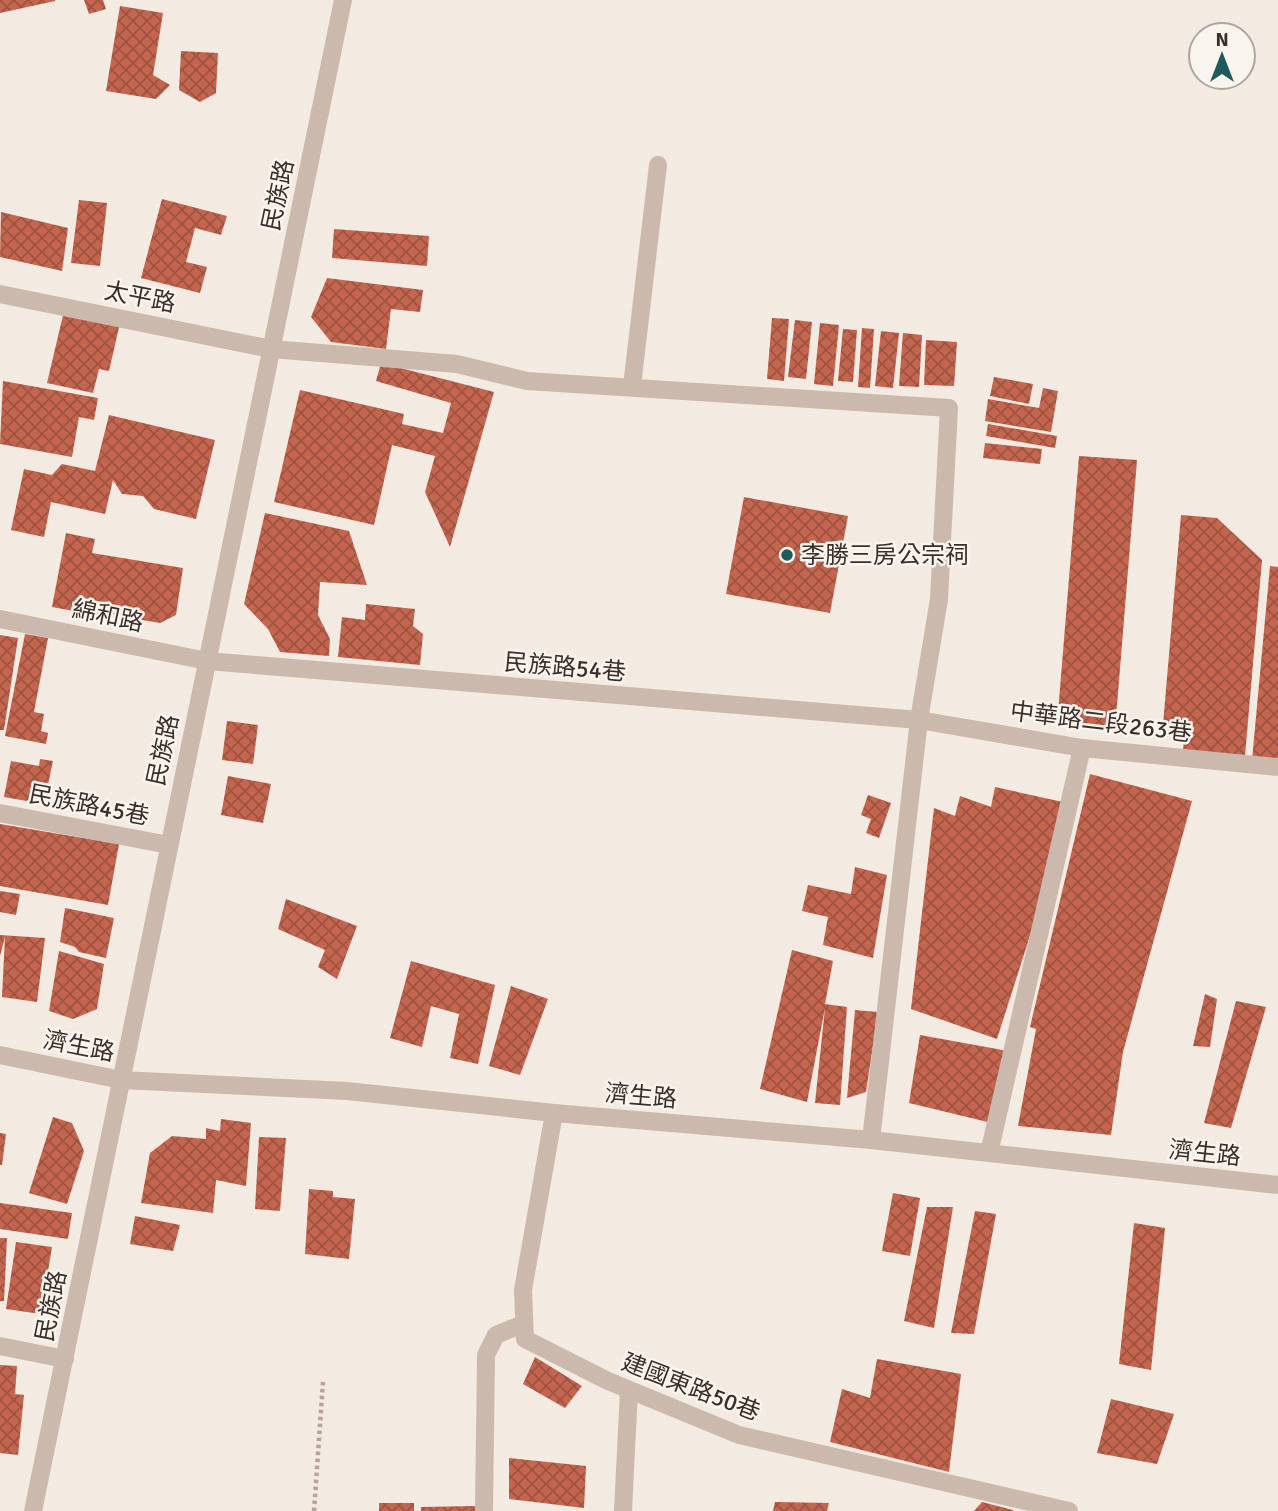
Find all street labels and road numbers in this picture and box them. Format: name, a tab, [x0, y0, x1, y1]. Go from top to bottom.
street label: 民族路	[256, 157, 300, 233]
street label: 太平路	[102, 275, 178, 319]
street label: 綿和路	[70, 594, 146, 638]
street label: 民族路54巷	[503, 647, 627, 687]
street label: 中華路二段263巷	[1008, 696, 1194, 748]
street label: 民族路	[141, 712, 185, 788]
street label: 民族路45巷	[26, 779, 152, 831]
street label: 濟生路	[41, 1024, 117, 1068]
street label: 濟生路	[604, 1078, 678, 1114]
street label: 濟生路	[1168, 1134, 1242, 1172]
street label: 民族路	[29, 1268, 73, 1344]
street label: 建國東路50巷	[618, 1347, 764, 1427]

